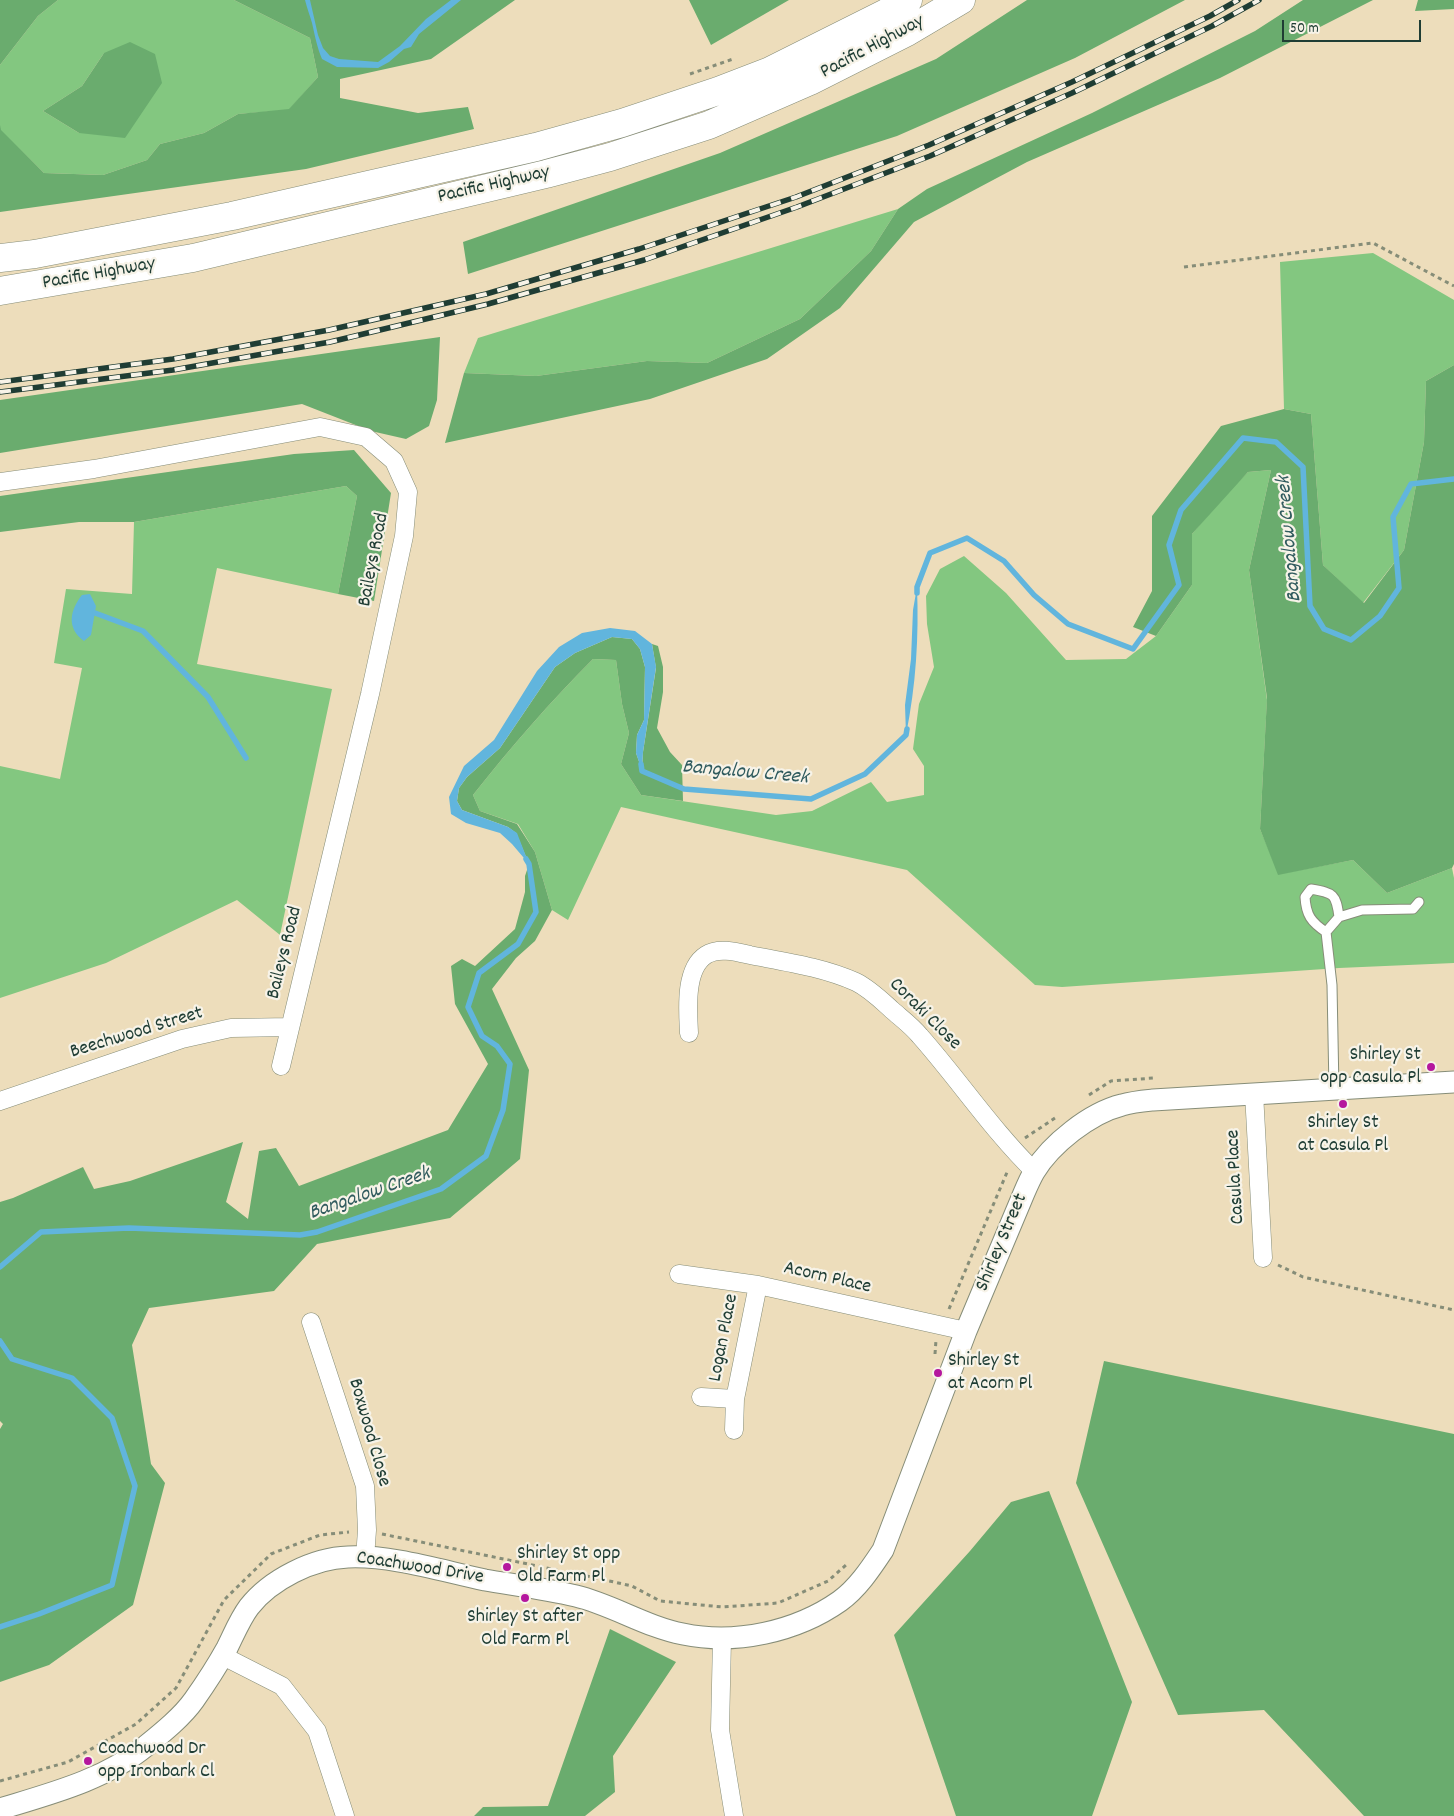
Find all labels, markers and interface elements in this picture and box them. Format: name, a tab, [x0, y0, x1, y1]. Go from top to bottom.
scale bar	[1284, 10, 1423, 42]
street label: Pacific Highway	[817, 11, 929, 85]
text: 50 m	[1290, 18, 1319, 40]
street label: Pacific Highway	[436, 161, 552, 211]
street label: Pacific Highway	[41, 253, 157, 297]
water label: Bangalow Creek	[1273, 475, 1309, 603]
street label: Baileys Road	[354, 511, 396, 609]
water label: Bangalow Creek	[681, 756, 809, 792]
street label: Baileys Road	[263, 904, 309, 1002]
street label: Coraki Close	[883, 974, 965, 1056]
street label: Beechwood Street	[68, 1002, 206, 1066]
place label: Shirley St opp Casula Pl	[1320, 1044, 1421, 1091]
marker: Shirley St opp Casula Pl	[1425, 1061, 1437, 1073]
marker: Shirley St at Casula Pl	[1337, 1098, 1349, 1110]
place label: Shirley St at Casula Pl	[1298, 1112, 1388, 1159]
street label: Casula Place	[1223, 1129, 1251, 1225]
water label: Bangalow Creek	[306, 1162, 434, 1228]
street label: Shirley Street	[972, 1190, 1034, 1296]
street label: Acorn Place	[781, 1257, 873, 1301]
street label: Logan Place	[705, 1292, 745, 1384]
place label: Shirley St at Acorn Pl	[948, 1350, 1032, 1397]
marker: Shirley St at Acorn Pl	[932, 1367, 944, 1379]
street label: Boxwood Close	[341, 1376, 395, 1490]
place label: Shirley St opp Old Farm Pl	[517, 1543, 620, 1590]
street label: Coachwood Drive	[355, 1547, 485, 1591]
marker: Shirley St opp Old Farm Pl	[501, 1561, 513, 1573]
marker: Shirley St after Old Farm Pl	[519, 1592, 531, 1604]
place label: Shirley St after Old Farm Pl	[467, 1606, 583, 1653]
place label: Coachwood Dr opp Ironbark Cl	[98, 1738, 215, 1785]
marker: Coachwood Dr opp Ironbark Cl	[82, 1755, 94, 1767]

